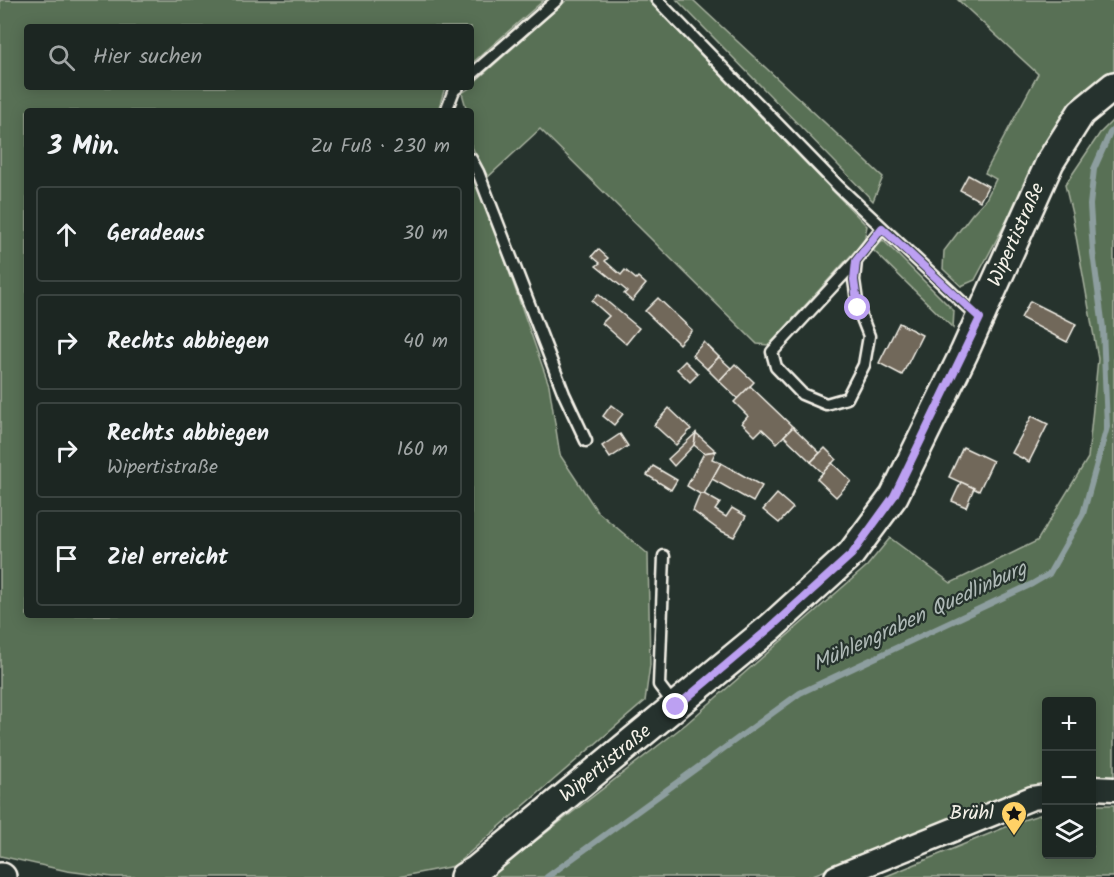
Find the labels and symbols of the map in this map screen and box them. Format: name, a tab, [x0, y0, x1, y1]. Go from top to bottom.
street label: Wipertistraße	[980, 178, 1054, 292]
route start	[844, 294, 870, 320]
water label: Mühlengraben Quedlinburg	[807, 552, 1034, 681]
route end	[662, 693, 688, 719]
street label: Wipertistraße	[553, 717, 659, 811]
place label: Brühl	[949, 798, 994, 830]
place icon: Brühl	[999, 799, 1029, 837]

